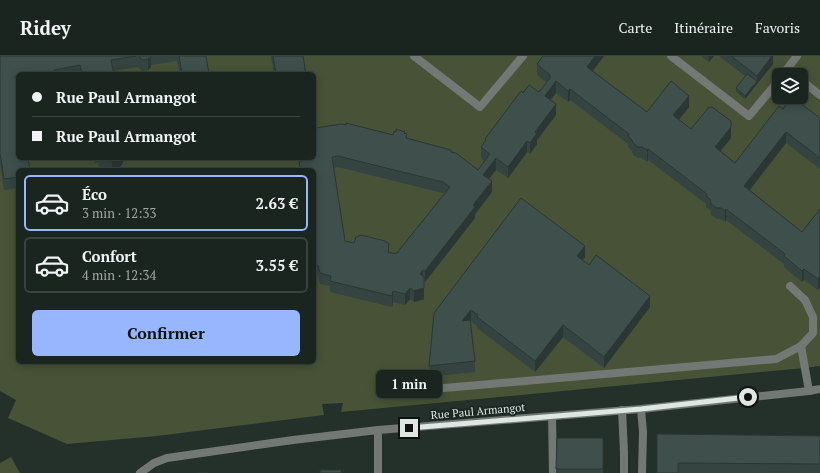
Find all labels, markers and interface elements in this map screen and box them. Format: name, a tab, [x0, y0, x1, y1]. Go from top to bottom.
text: Ridey	[20, 15, 71, 40]
text: Carte	[619, 18, 652, 37]
text: Itinéraire	[674, 18, 733, 37]
text: Favoris	[755, 18, 800, 37]
map controls	[772, 68, 808, 104]
button: layers	[772, 68, 808, 104]
text: Rue Paul Armangot	[56, 87, 197, 107]
text: Rue Paul Armangot	[56, 126, 197, 146]
text: Éco	[82, 184, 107, 204]
icon: car	[34, 185, 70, 221]
text: 2.63 €	[256, 193, 298, 213]
text: 3 min · 12:33	[82, 204, 156, 222]
text: Confort	[82, 246, 137, 266]
icon: car	[34, 247, 70, 283]
text: 3.55 €	[256, 255, 298, 275]
text: 4 min · 12:34	[82, 266, 156, 284]
button: Confirmer	[32, 310, 300, 356]
callout: 1 min	[376, 370, 442, 398]
text: 1 min	[391, 375, 427, 393]
route start	[739, 388, 757, 406]
street label: Rue Paul Armangot	[430, 400, 526, 422]
route end	[400, 419, 418, 437]

